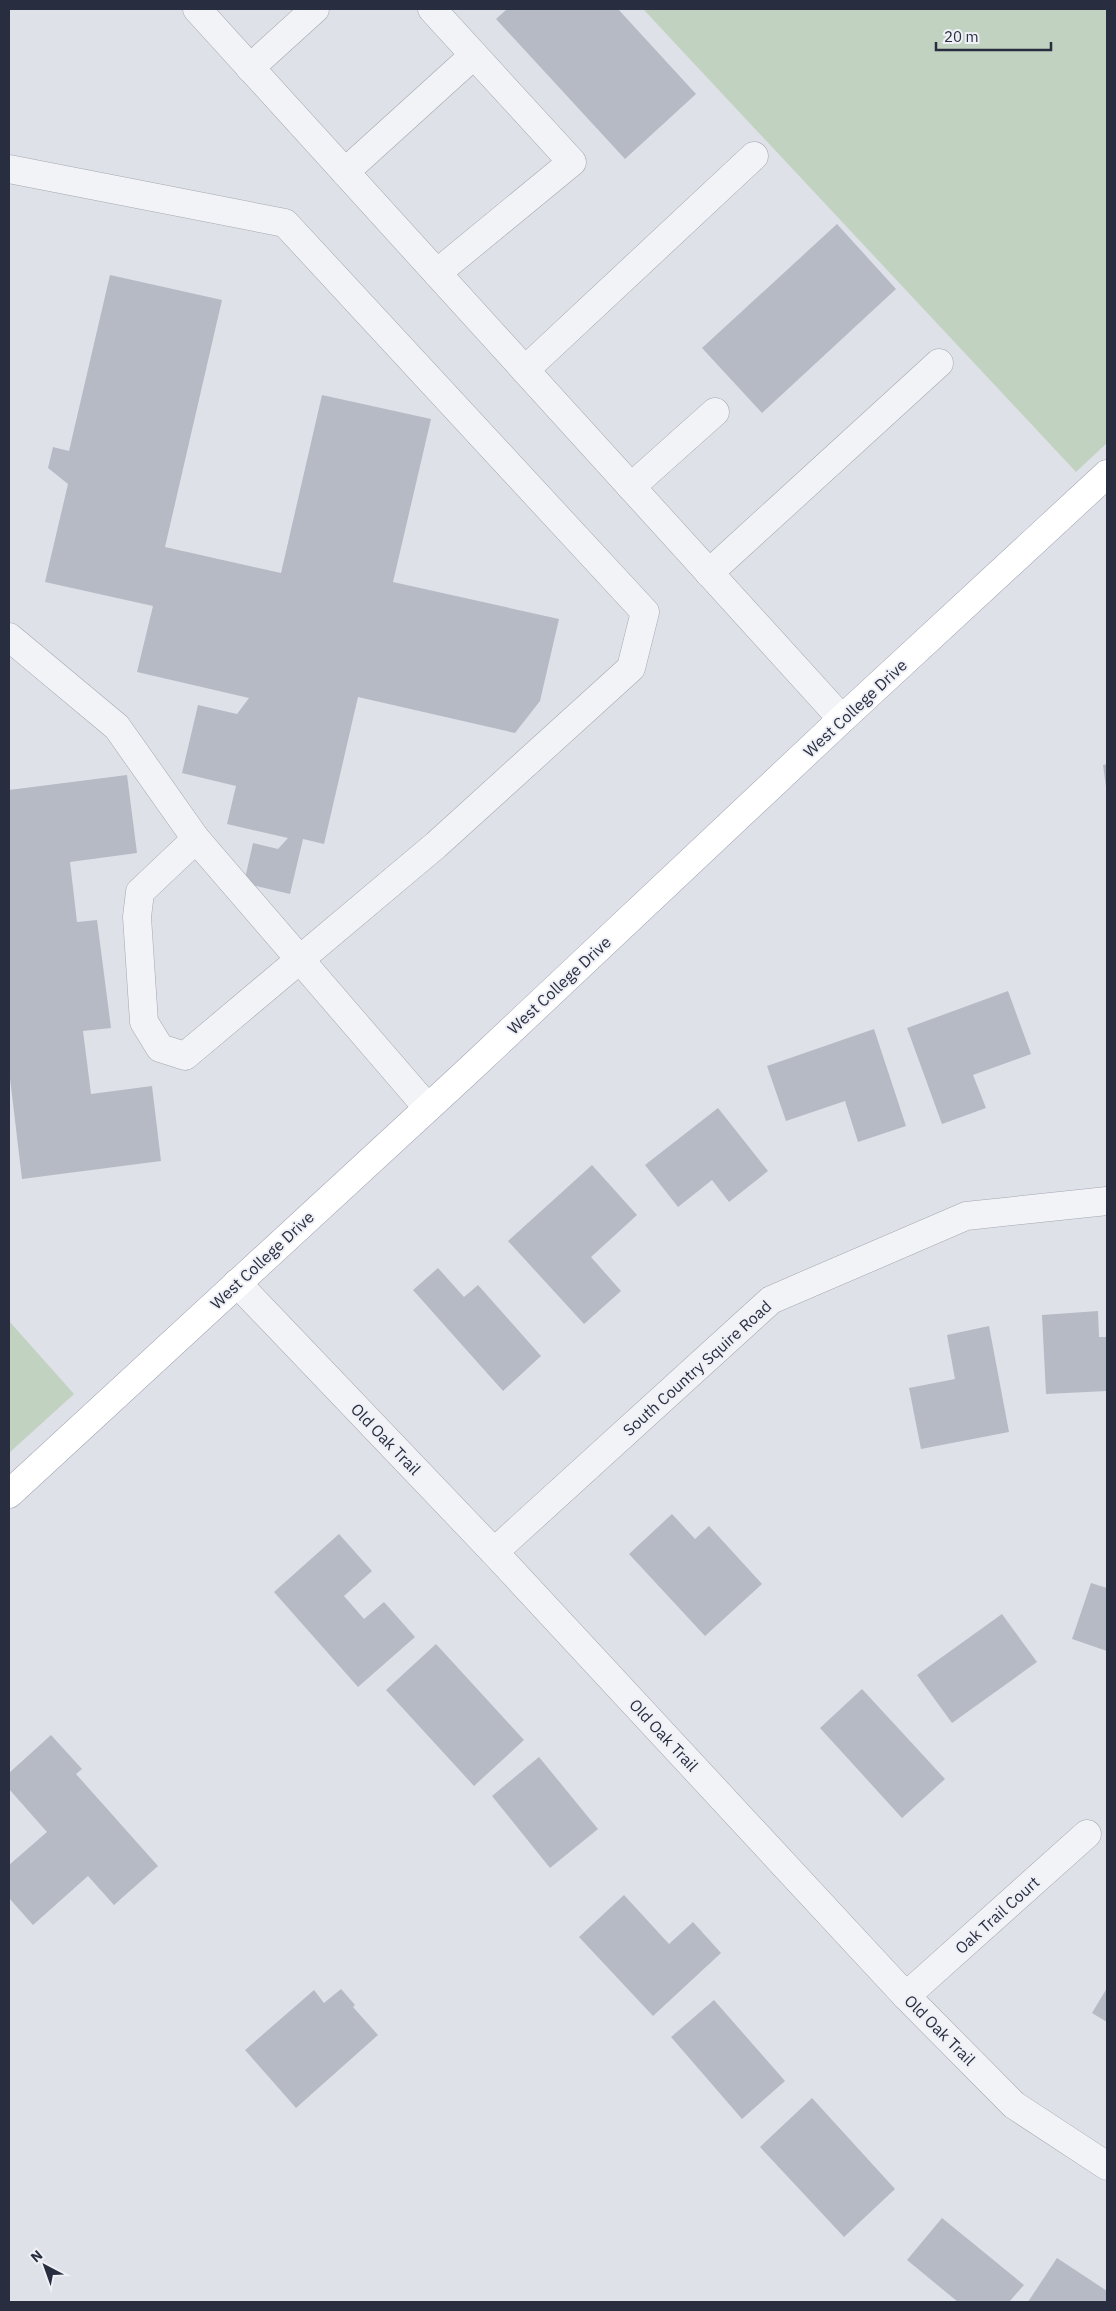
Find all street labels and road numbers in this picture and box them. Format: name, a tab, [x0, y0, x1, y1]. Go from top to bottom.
street label: West College Drive	[799, 655, 911, 761]
street label: West College Drive	[503, 932, 615, 1038]
street label: West College Drive	[206, 1207, 318, 1313]
street label: South Country Squire Road	[619, 1296, 775, 1440]
street label: Old Oak Trail	[347, 1399, 425, 1479]
street label: Old Oak Trail	[625, 1695, 703, 1775]
street label: Oak Trail Court	[951, 1872, 1043, 1958]
street label: Old Oak Trail	[900, 1990, 980, 2070]

